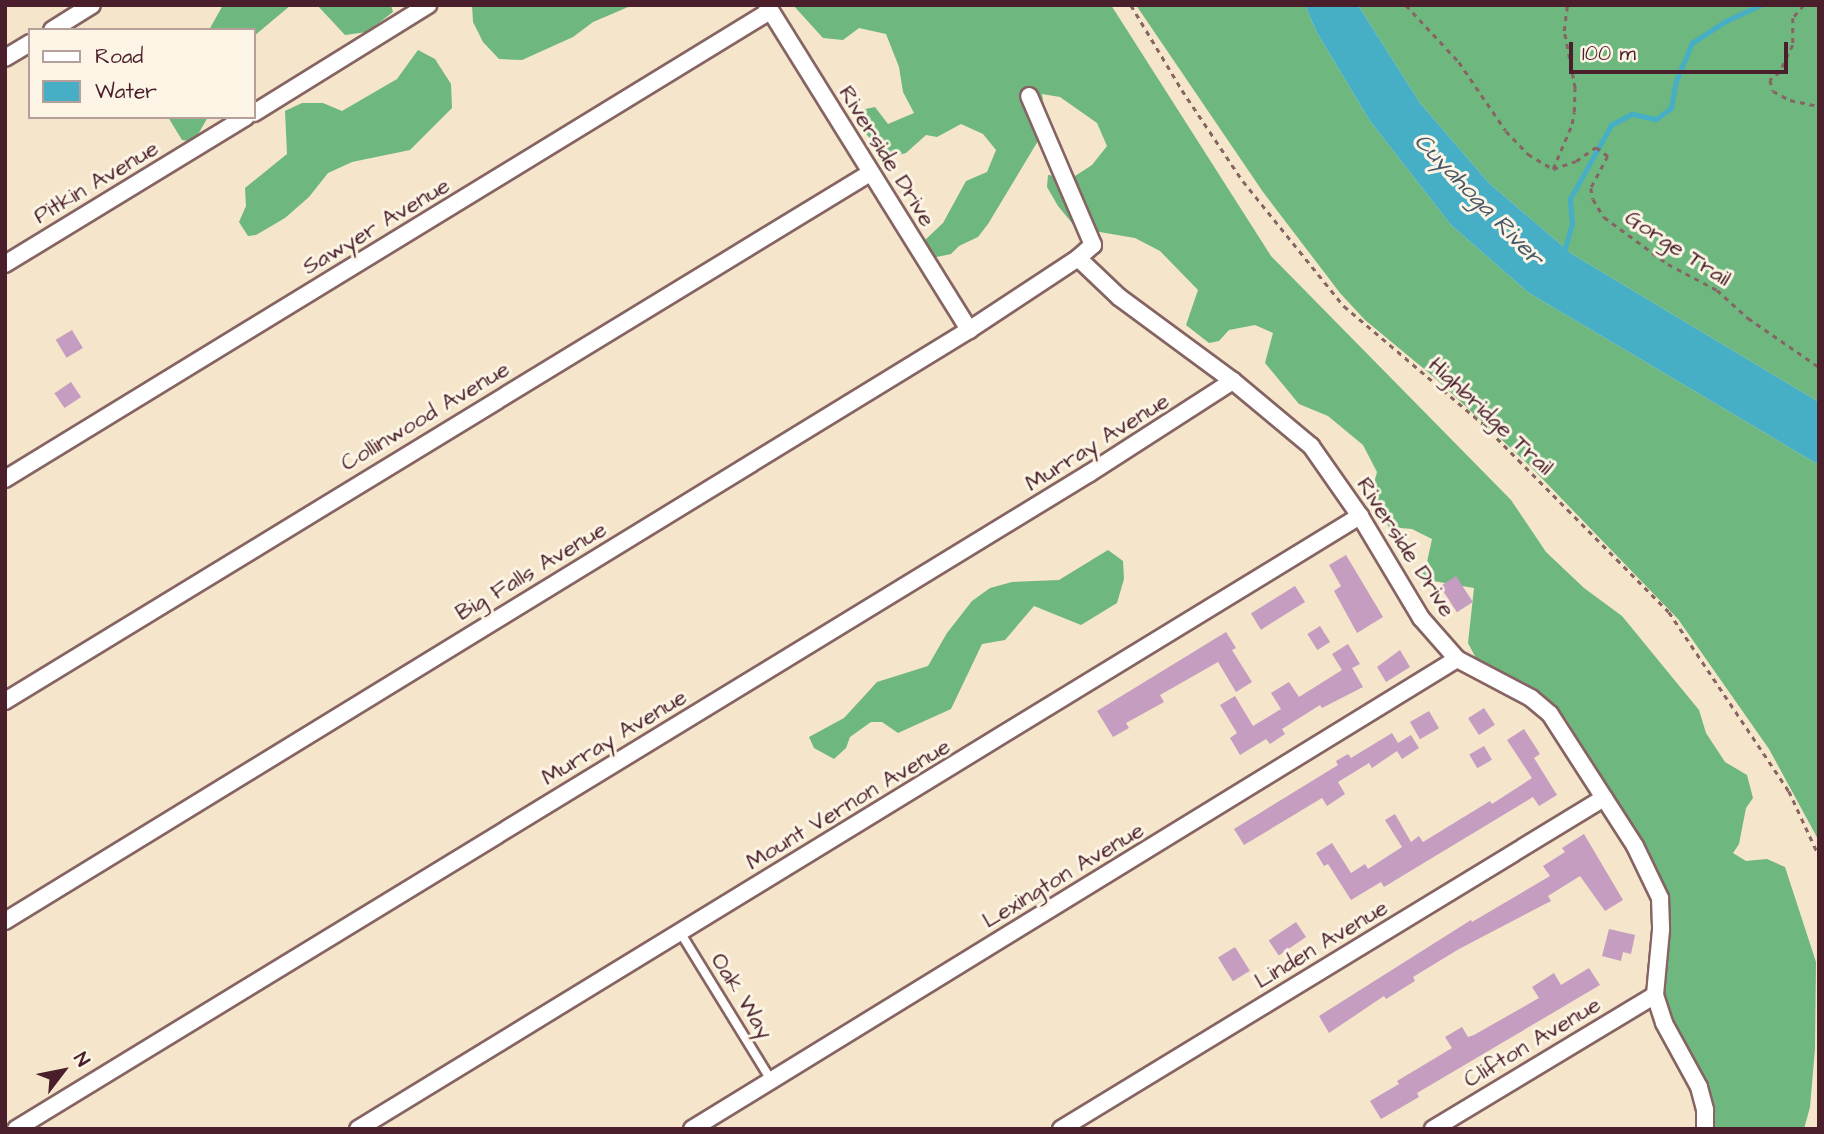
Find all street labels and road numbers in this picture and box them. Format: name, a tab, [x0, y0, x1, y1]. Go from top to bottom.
street label: Riverside Drive	[833, 80, 941, 232]
street label: Pitkin Avenue	[29, 134, 163, 230]
street label: Sawyer Avenue	[297, 171, 455, 281]
street label: Gorge Trail	[1620, 204, 1736, 292]
street label: Highbridge Trail	[1423, 351, 1559, 481]
street label: Collinwood Avenue	[336, 355, 514, 477]
street label: Murray Avenue	[1020, 387, 1174, 497]
street label: Riverside Drive	[1351, 472, 1461, 622]
street label: Big Falls Avenue	[451, 515, 611, 627]
street label: Murray Avenue	[536, 683, 692, 791]
street label: Mount Vernon Avenue	[741, 732, 955, 876]
street label: Lexington Avenue	[977, 816, 1149, 934]
street label: Linden Avenue	[1249, 893, 1393, 995]
street label: Oak Way	[705, 948, 779, 1044]
street label: Clifton Avenue	[1459, 990, 1605, 1094]

